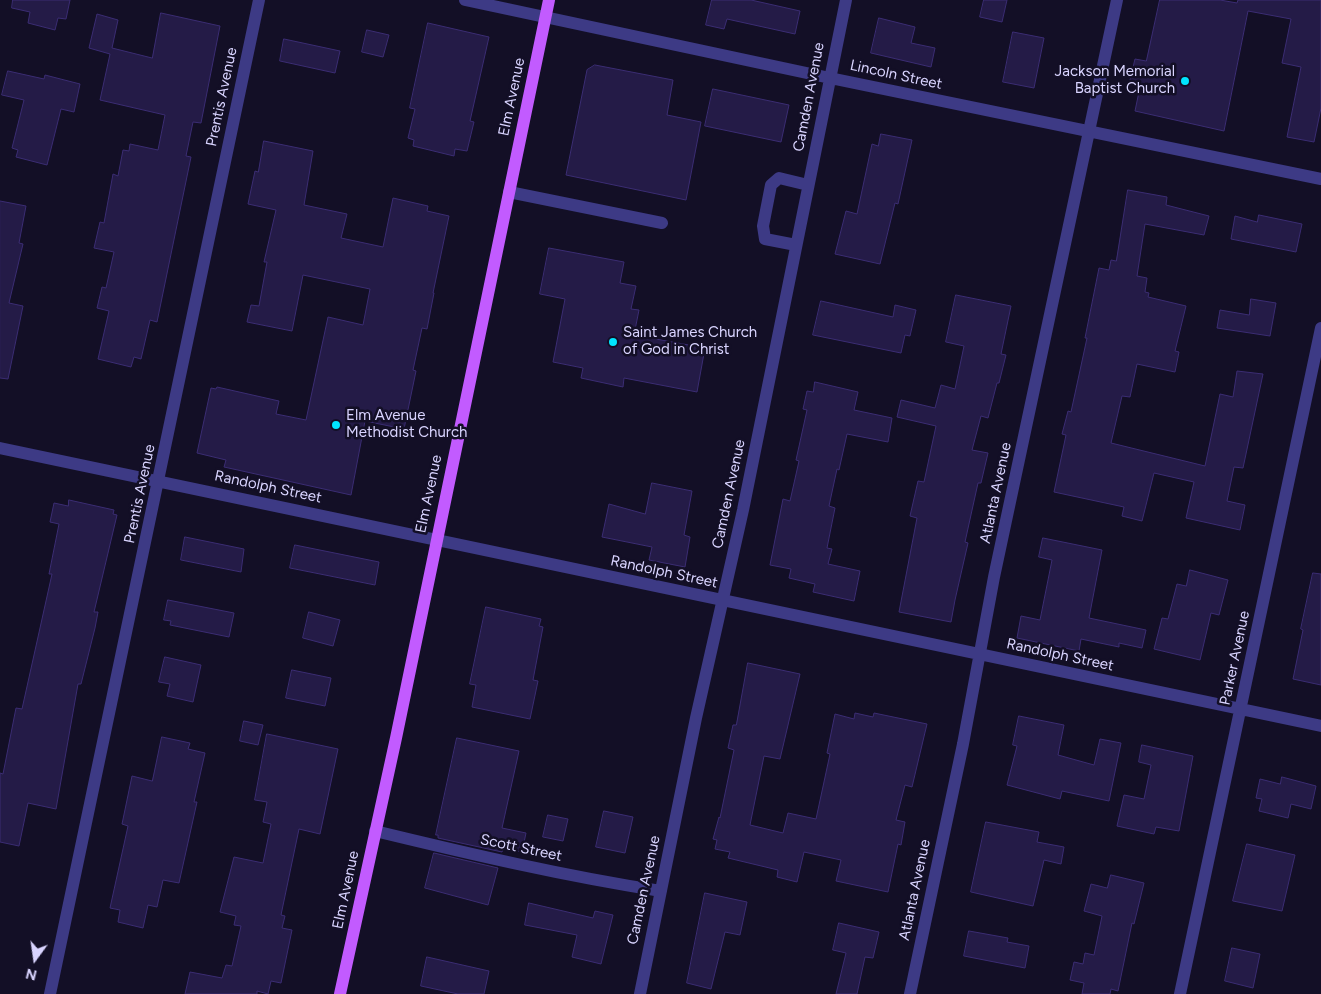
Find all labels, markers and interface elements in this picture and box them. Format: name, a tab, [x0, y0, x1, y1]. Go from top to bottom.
street label: Camden Avenue	[790, 41, 828, 153]
street label: Prentis Avenue	[203, 46, 241, 148]
street label: Elm Avenue	[495, 56, 529, 138]
street label: Lincoln Street	[848, 56, 944, 94]
place label: Jackson Memorial Baptist Church	[1055, 63, 1175, 98]
marker: Jackson Memorial Baptist Church	[1179, 75, 1191, 87]
place label: Saint James Church of God in Christ	[623, 324, 757, 359]
marker: Saint James Church of God in Christ	[607, 336, 619, 348]
place label: Elm Avenue Methodist Church	[346, 407, 467, 442]
marker: Elm Avenue Methodist Church	[330, 419, 342, 431]
street label: Camden Avenue	[709, 438, 749, 550]
street label: Atlanta Avenue	[977, 441, 1015, 545]
street label: Prentis Avenue	[121, 443, 159, 545]
street label: Elm Avenue	[412, 453, 446, 535]
street label: Randolph Street	[213, 467, 323, 507]
street label: Randolph Street	[609, 552, 719, 592]
street label: Parker Avenue	[1216, 609, 1254, 707]
street label: Randolph Street	[1005, 635, 1115, 675]
street label: Scott Street	[479, 831, 563, 865]
street label: Camden Avenue	[624, 834, 664, 946]
street label: Atlanta Avenue	[896, 838, 934, 942]
street label: Elm Avenue	[329, 849, 363, 931]
north arrow	[10, 934, 60, 984]
text: N	[24, 964, 39, 984]

